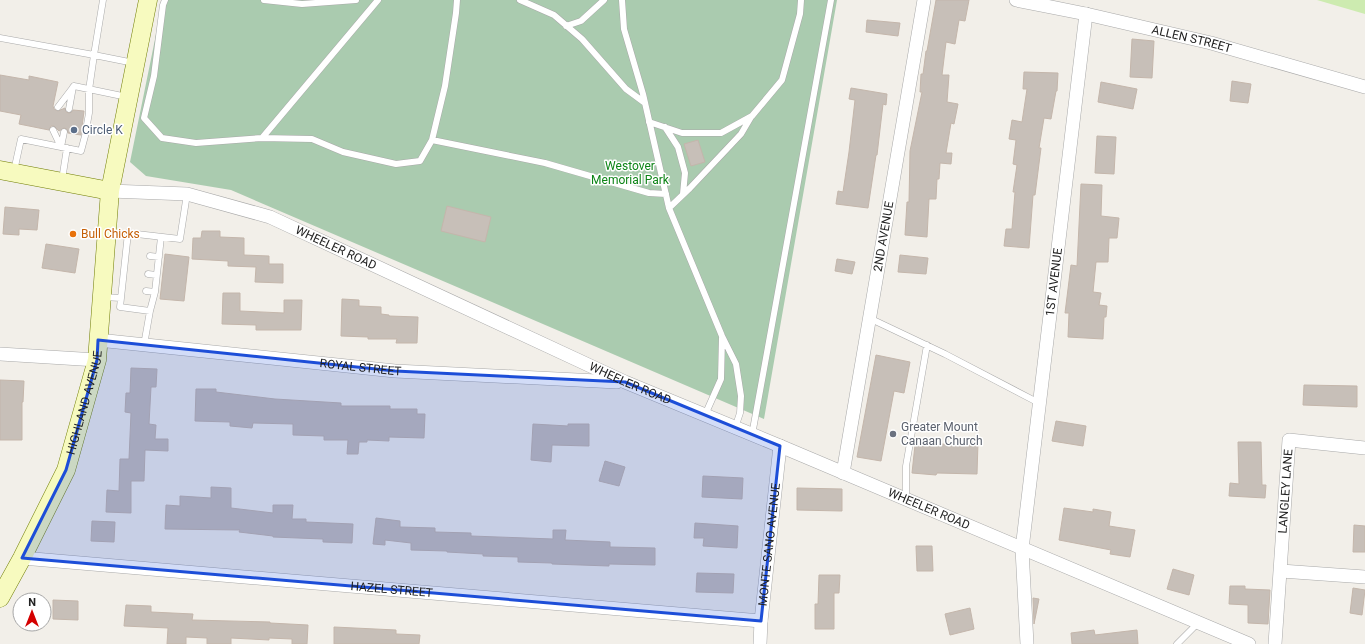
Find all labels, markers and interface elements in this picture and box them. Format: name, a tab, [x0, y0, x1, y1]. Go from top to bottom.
street label: ALLEN STREET	[1150, 22, 1233, 56]
place label: Circle K	[82, 123, 123, 137]
marker: Circle K	[69, 125, 79, 135]
park label: Westover Memorial Park	[591, 159, 670, 187]
street label: 2ND AVENUE	[871, 200, 896, 273]
street label: WHEELER ROAD	[293, 223, 379, 273]
place label: Bull Chicks	[81, 227, 140, 241]
marker: Bull Chicks	[68, 229, 78, 239]
street label: 1ST AVENUE	[1043, 247, 1065, 317]
street label: HIGHLAND AVENUE	[64, 350, 105, 456]
street label: ROYAL STREET	[319, 356, 402, 378]
street label: WHEELER ROAD	[587, 359, 673, 407]
place label: Greater Mount Canaan Church	[901, 420, 983, 448]
marker: Greater Mount Canaan Church	[888, 429, 898, 439]
street label: LANGLEY LANE	[1276, 449, 1295, 534]
street label: MONTE SANO AVENUE	[756, 482, 783, 607]
street label: WHEELER ROAD	[886, 485, 972, 532]
street label: HAZEL STREET	[350, 579, 433, 600]
north arrow	[12, 592, 52, 632]
text: N	[28, 596, 36, 609]

